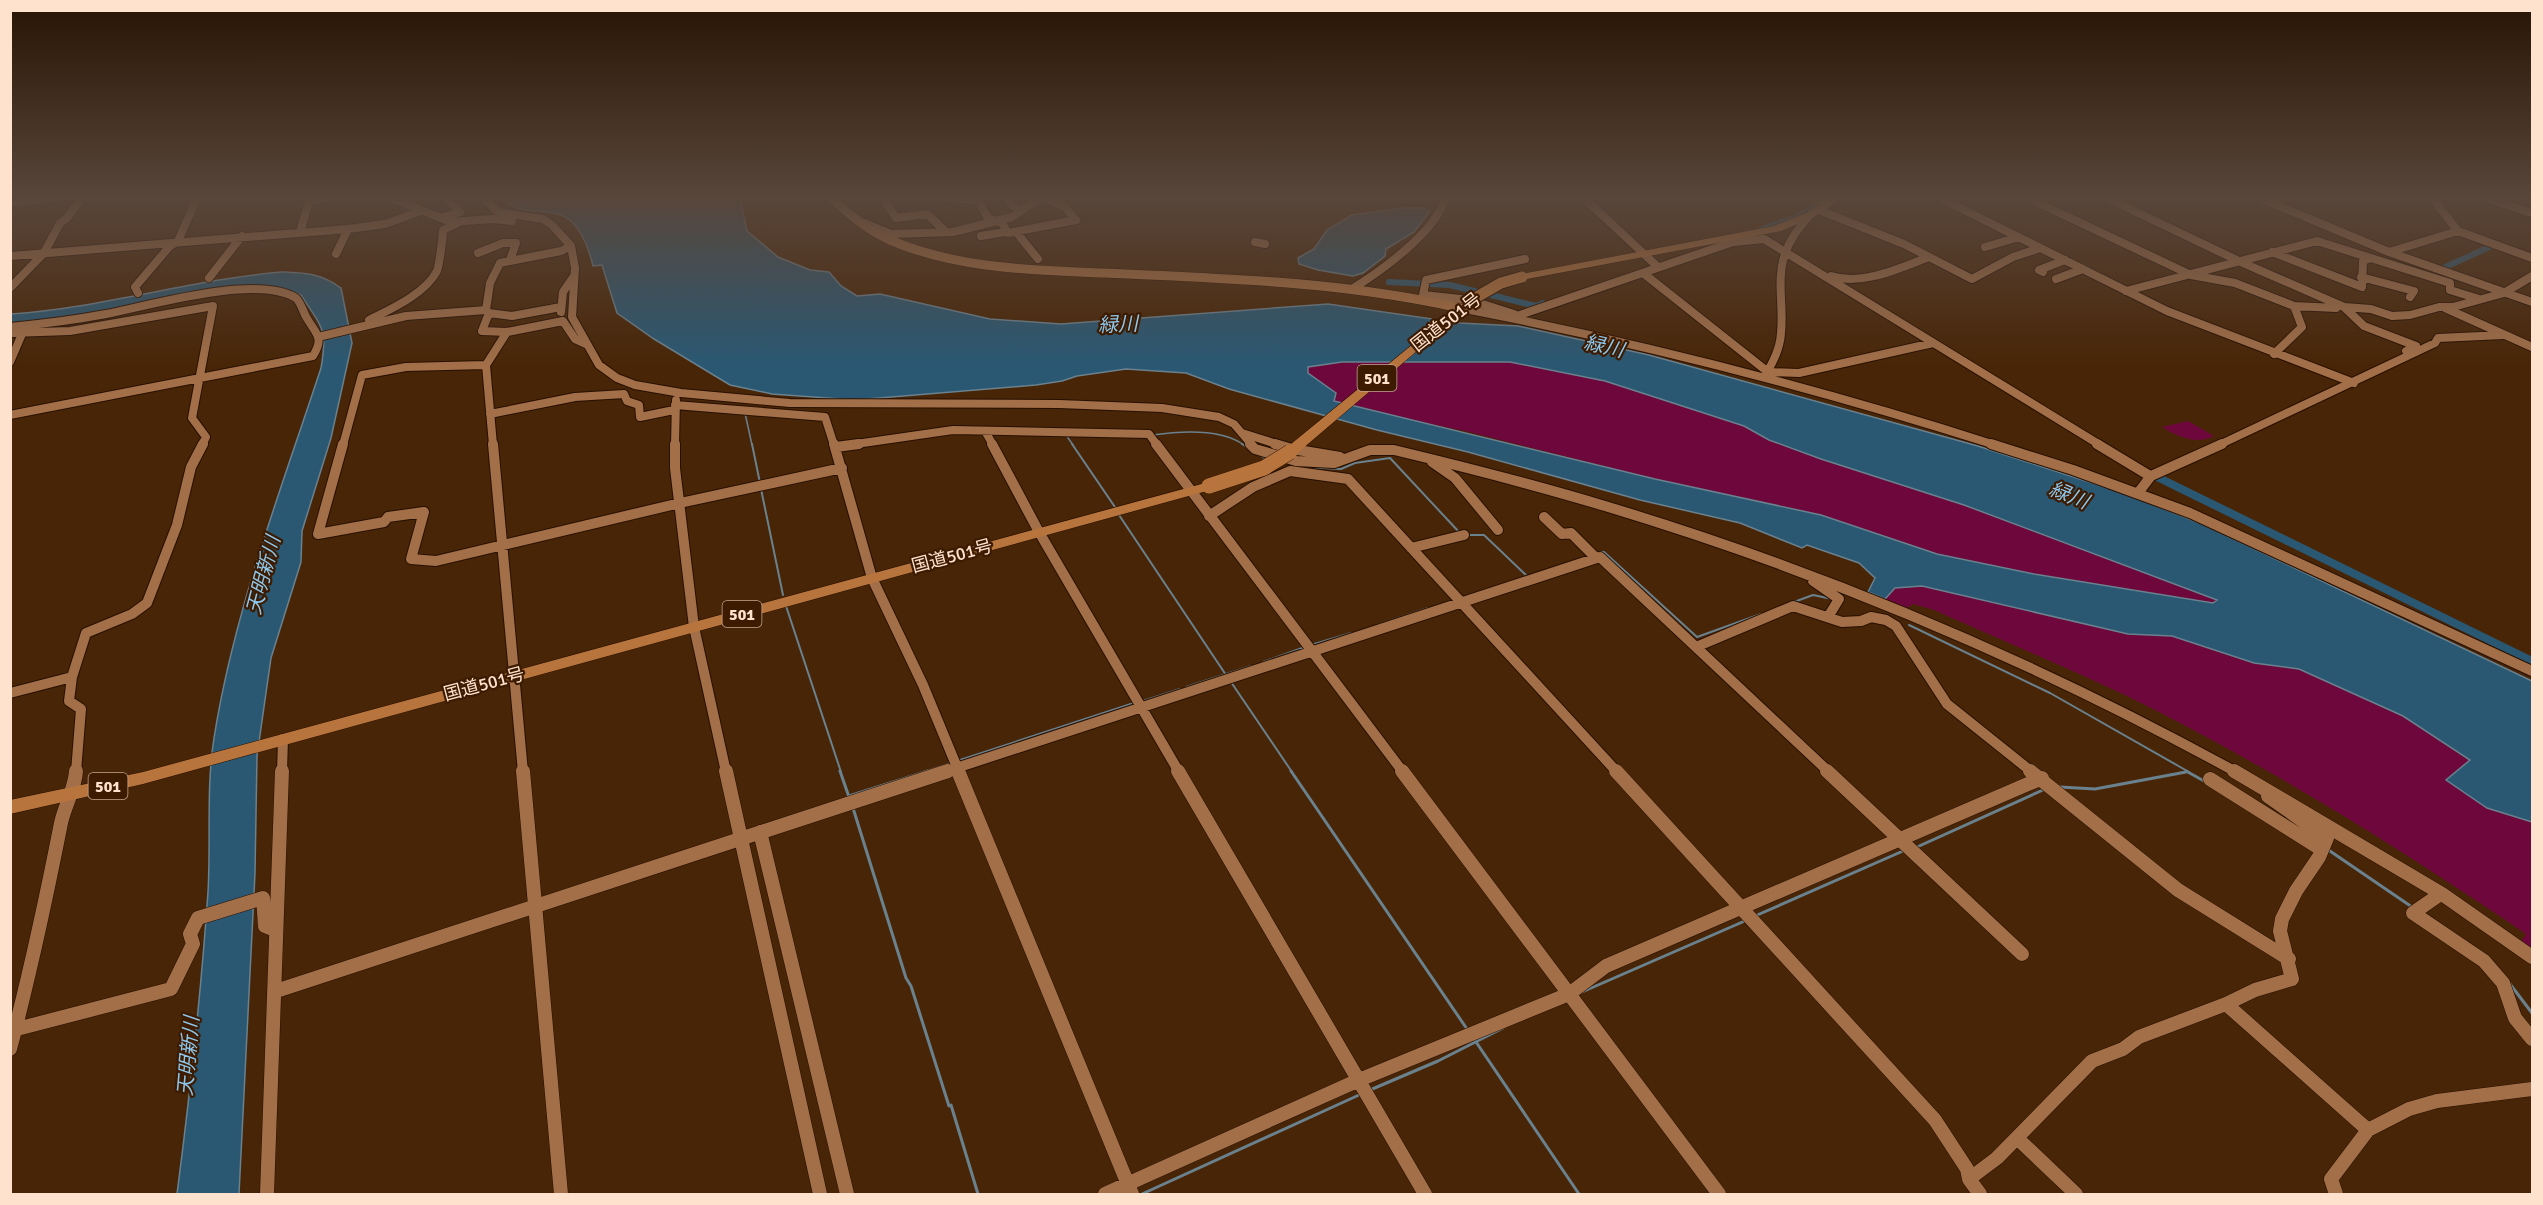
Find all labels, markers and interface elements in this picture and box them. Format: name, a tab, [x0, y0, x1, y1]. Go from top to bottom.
street label: 国道501号	[1406, 288, 1486, 356]
water label: 緑川	[1098, 311, 1140, 338]
water label: 緑川	[1582, 330, 1628, 364]
road number: 501	[1358, 365, 1396, 391]
water label: 緑川	[2046, 476, 2094, 515]
water label: 天明新川	[241, 531, 286, 617]
street label: 国道501号	[909, 535, 995, 577]
road number: 501	[722, 601, 762, 627]
street label: 国道501号	[441, 663, 527, 705]
road number: 501	[88, 773, 128, 799]
water label: 天明新川	[173, 1013, 205, 1097]

